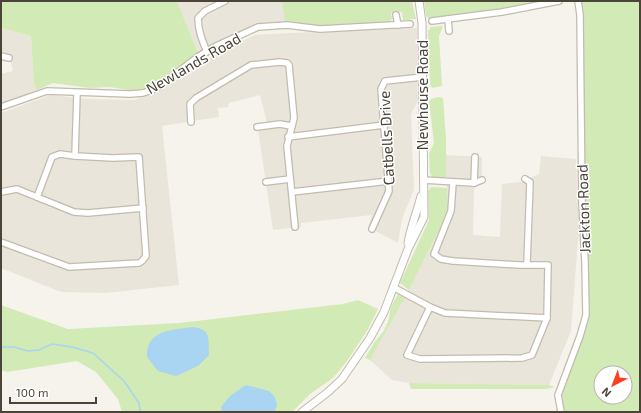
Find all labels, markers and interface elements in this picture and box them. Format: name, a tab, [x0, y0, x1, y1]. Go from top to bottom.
street label: Newlands Road	[142, 29, 244, 97]
street label: Newhouse Road	[413, 40, 431, 150]
street label: Catbells Drive	[375, 90, 397, 186]
street label: Jackton Road	[572, 164, 594, 254]
north arrow	[593, 365, 633, 405]
scale bar	[10, 379, 96, 405]
text: 100 m	[16, 385, 48, 399]
text: N	[599, 385, 613, 400]

